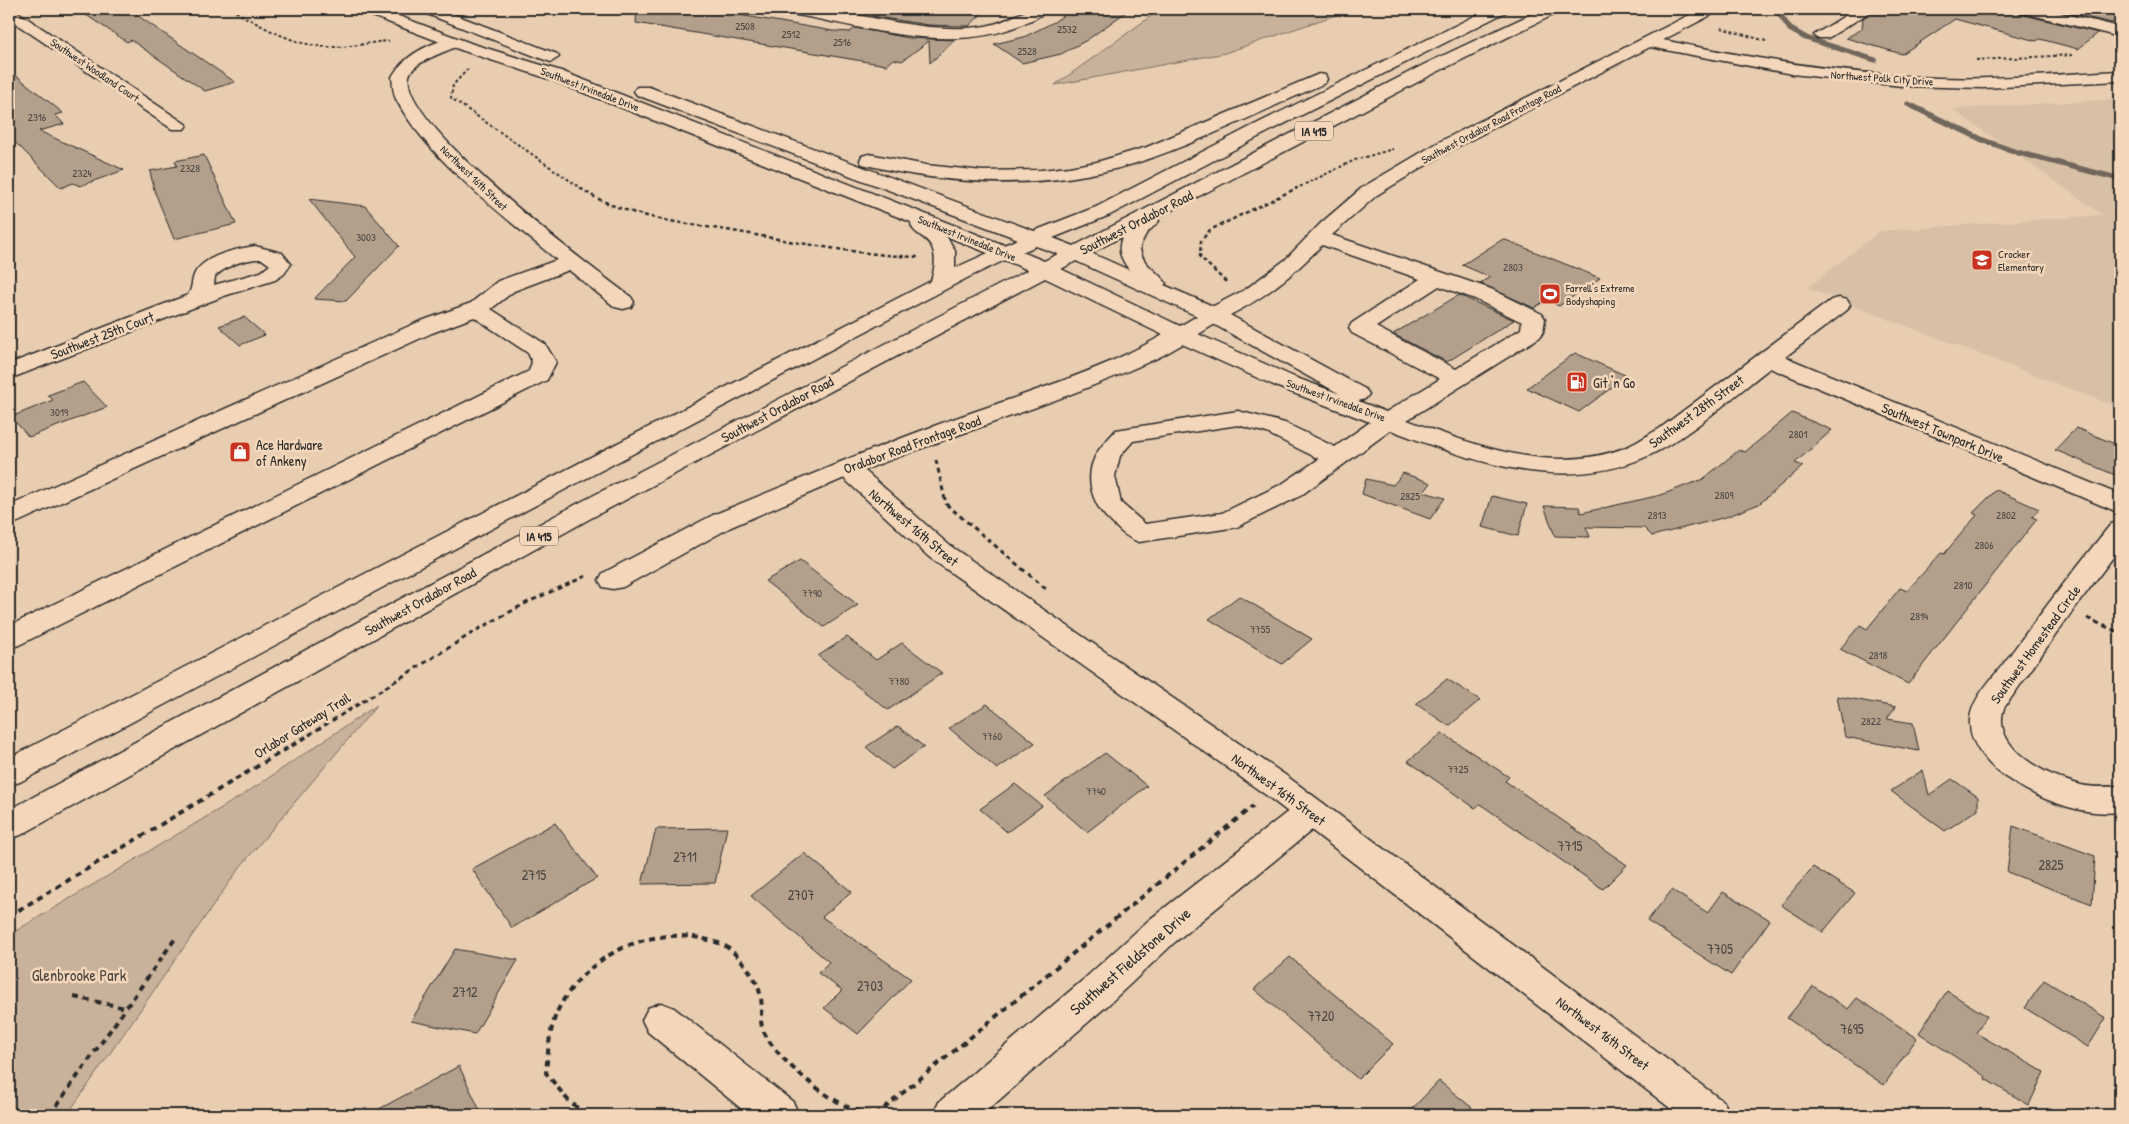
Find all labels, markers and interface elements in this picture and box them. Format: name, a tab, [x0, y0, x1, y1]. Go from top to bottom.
house number: 2508	[735, 19, 755, 33]
house number: 2532	[1057, 22, 1077, 36]
house number: 2512	[782, 27, 800, 41]
street label: Southwest Woodland Court	[48, 35, 142, 105]
house number: 2516	[833, 35, 852, 49]
house number: 2528	[1017, 44, 1037, 58]
street label: Southwest Irvinedale Drive	[539, 64, 642, 114]
street label: Northwest Polk City Drive	[1830, 67, 1934, 89]
street label: Southwest Oralabor Road Frontage Road	[1419, 81, 1564, 167]
house number: 2316	[28, 110, 47, 124]
road number: IA 415	[1295, 122, 1333, 140]
street label: Northwest 16th Street	[438, 142, 511, 214]
house number: 2328	[180, 161, 200, 175]
house number: 2324	[72, 166, 92, 180]
street label: Southwest Oralabor Road	[1076, 185, 1196, 259]
street label: Southwest Irvinedale Drive	[916, 212, 1019, 264]
house number: 3003	[356, 230, 376, 244]
place label: Crocker Elementary	[1998, 247, 2044, 274]
school or university icon: Crocker Elementary	[1970, 248, 1994, 272]
house number: 2803	[1503, 260, 1523, 274]
place label: Farrell's Extreme Bodyshaping	[1565, 281, 1635, 308]
sports icon: Farrell's Extreme Bodyshaping	[1538, 282, 1562, 306]
street label: Southwest 25th Court	[48, 306, 157, 363]
fuel station icon: Git 'n Go	[1565, 370, 1589, 394]
street label: Southwest 28th Street	[1645, 370, 1747, 452]
street label: Southwest Oralabor Road	[717, 371, 837, 447]
place label: Git 'n Go	[1593, 373, 1635, 392]
street label: Southwest Irvinedale Drive	[1285, 376, 1388, 425]
street label: Southwest Townpark Drive	[1879, 398, 2007, 467]
house number: 3019	[50, 405, 68, 419]
street label: Oralabor Road Frontage Road	[841, 410, 984, 479]
house number: 2801	[1789, 427, 1807, 441]
place label: Ace Hardware of Ankeny	[256, 435, 323, 471]
shop icon: Ace Hardware of Ankeny	[228, 440, 252, 464]
street label: Northwest 16th Street	[865, 484, 963, 570]
house number: 2809	[1715, 488, 1733, 502]
house number: 2825	[1400, 489, 1420, 503]
house number: 2813	[1648, 508, 1666, 522]
house number: 2802	[1996, 508, 2016, 522]
road number: IA 415	[520, 526, 558, 546]
house number: 2806	[1974, 538, 1994, 552]
street label: Southwest Oralabor Road	[361, 562, 480, 640]
house number: 2810	[1954, 578, 1972, 592]
street label: Southwest Homestead Circle	[1986, 581, 2085, 707]
house number: 7790	[802, 586, 822, 600]
house number: 2814	[1910, 609, 1928, 623]
house number: 7755	[1250, 622, 1270, 636]
house number: 2818	[1869, 648, 1888, 662]
house number: 7780	[889, 674, 909, 688]
street label: Orlabor Gateway Trail	[250, 688, 355, 763]
house number: 2822	[1861, 714, 1881, 728]
house number: 7760	[982, 729, 1002, 743]
street label: Northwest 16th Street	[1228, 748, 1330, 830]
house number: 7725	[1448, 762, 1469, 776]
house number: 7740	[1086, 784, 1106, 798]
house number: 7715	[1558, 836, 1583, 855]
house number: 2711	[673, 847, 697, 866]
house number: 2825	[2038, 855, 2064, 874]
house number: 2715	[522, 865, 546, 884]
house number: 2707	[788, 885, 814, 904]
street label: Southwest Fieldstone Drive	[1065, 902, 1196, 1020]
house number: 7705	[1707, 939, 1733, 958]
park label: Glenbrooke Park	[32, 964, 127, 986]
house number: 2703	[857, 976, 883, 995]
house number: 2712	[452, 982, 478, 1001]
street label: Northwest 16th Street	[1553, 992, 1654, 1074]
house number: 7720	[1308, 1006, 1334, 1025]
house number: 7695	[1840, 1019, 1864, 1038]

